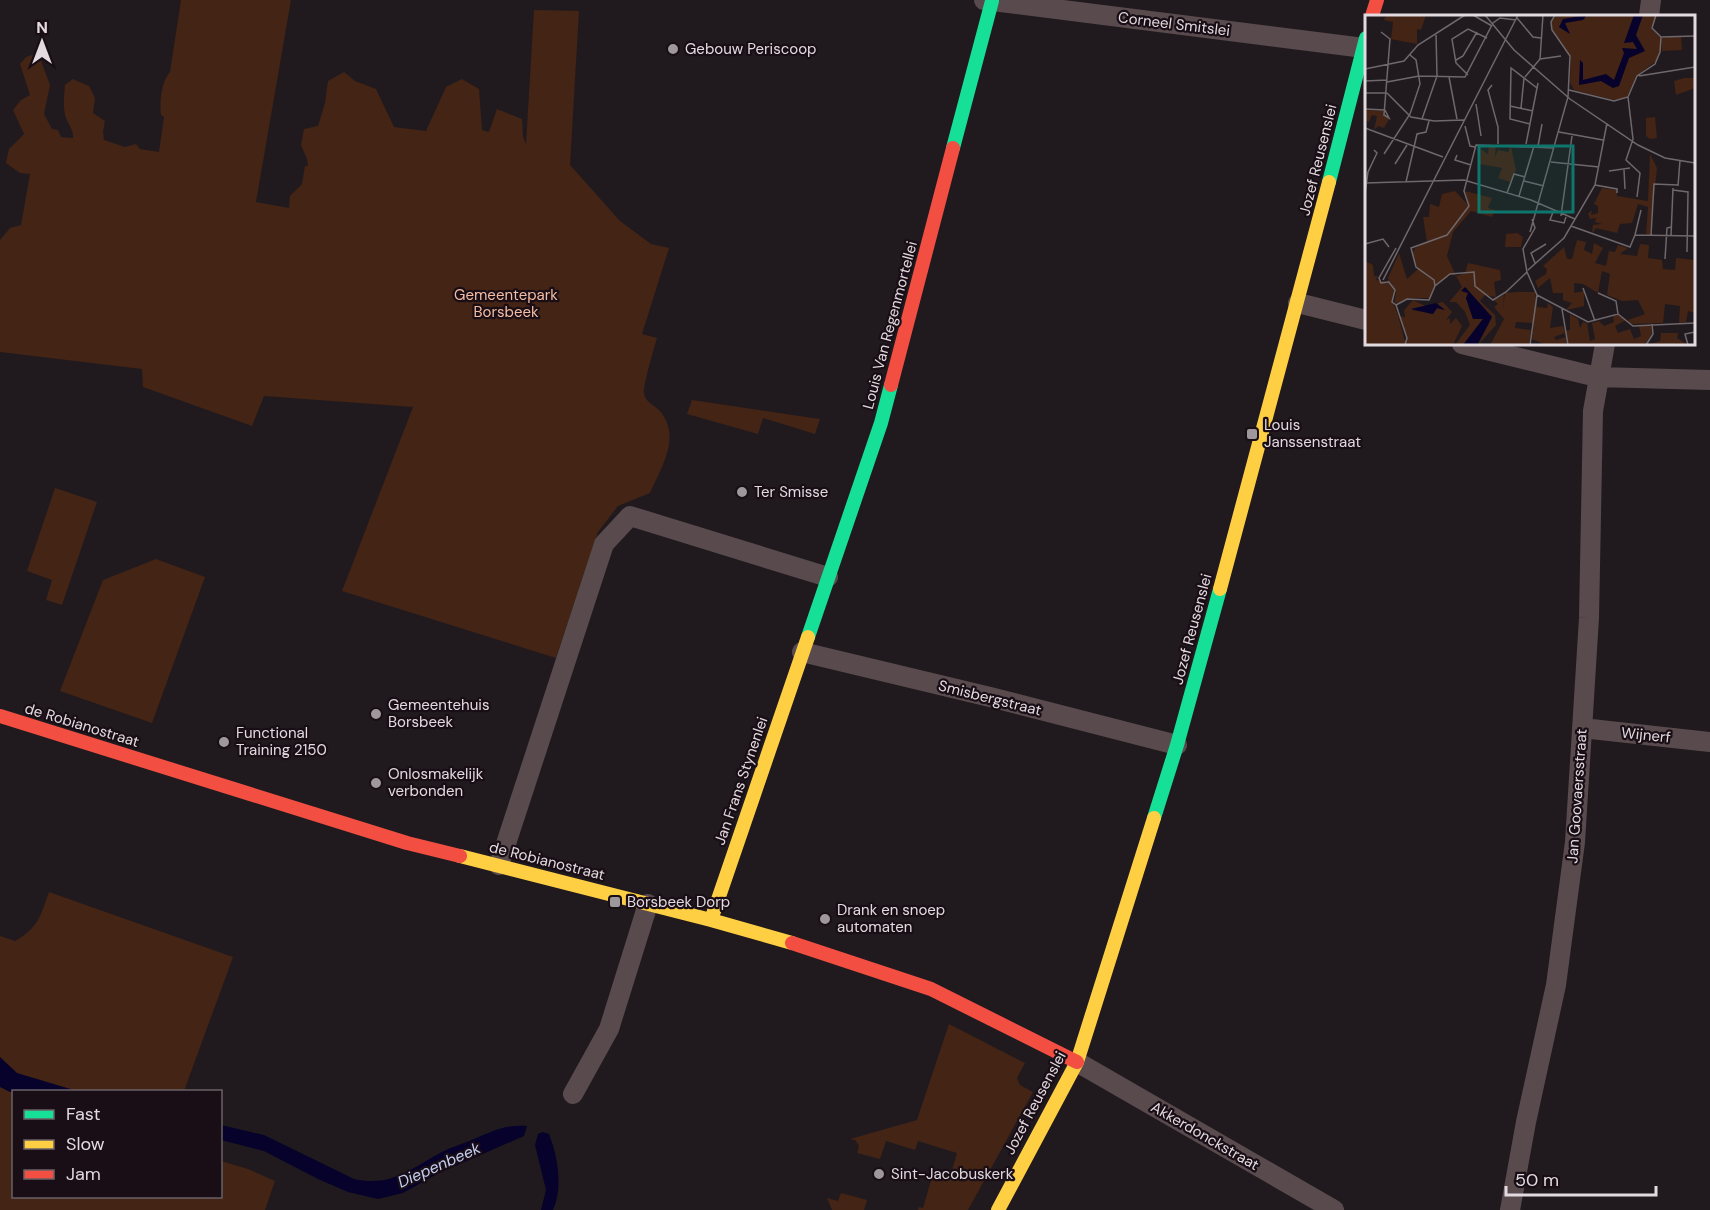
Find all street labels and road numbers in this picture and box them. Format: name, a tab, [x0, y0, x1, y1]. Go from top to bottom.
street label: Corneel Smitslei	[1117, 7, 1231, 41]
street label: Jozef Reusenslei	[1294, 102, 1342, 218]
street label: Louis Van Regenmortellei	[858, 239, 922, 411]
street label: Jozef Reusenslei	[1168, 571, 1216, 687]
street label: Smisbergstraat	[936, 676, 1044, 720]
street label: de Robianostraat	[22, 698, 142, 752]
street label: Jan Frans Stynenlei	[710, 714, 772, 848]
street label: Wijnerf	[1620, 722, 1672, 748]
street label: Jan Goovaersstraat	[1562, 728, 1592, 864]
street label: de Robianostraat	[487, 837, 607, 885]
street label: Jozef Reusenslei	[999, 1048, 1071, 1158]
street label: Akkerdonckstraat	[1147, 1097, 1263, 1175]

